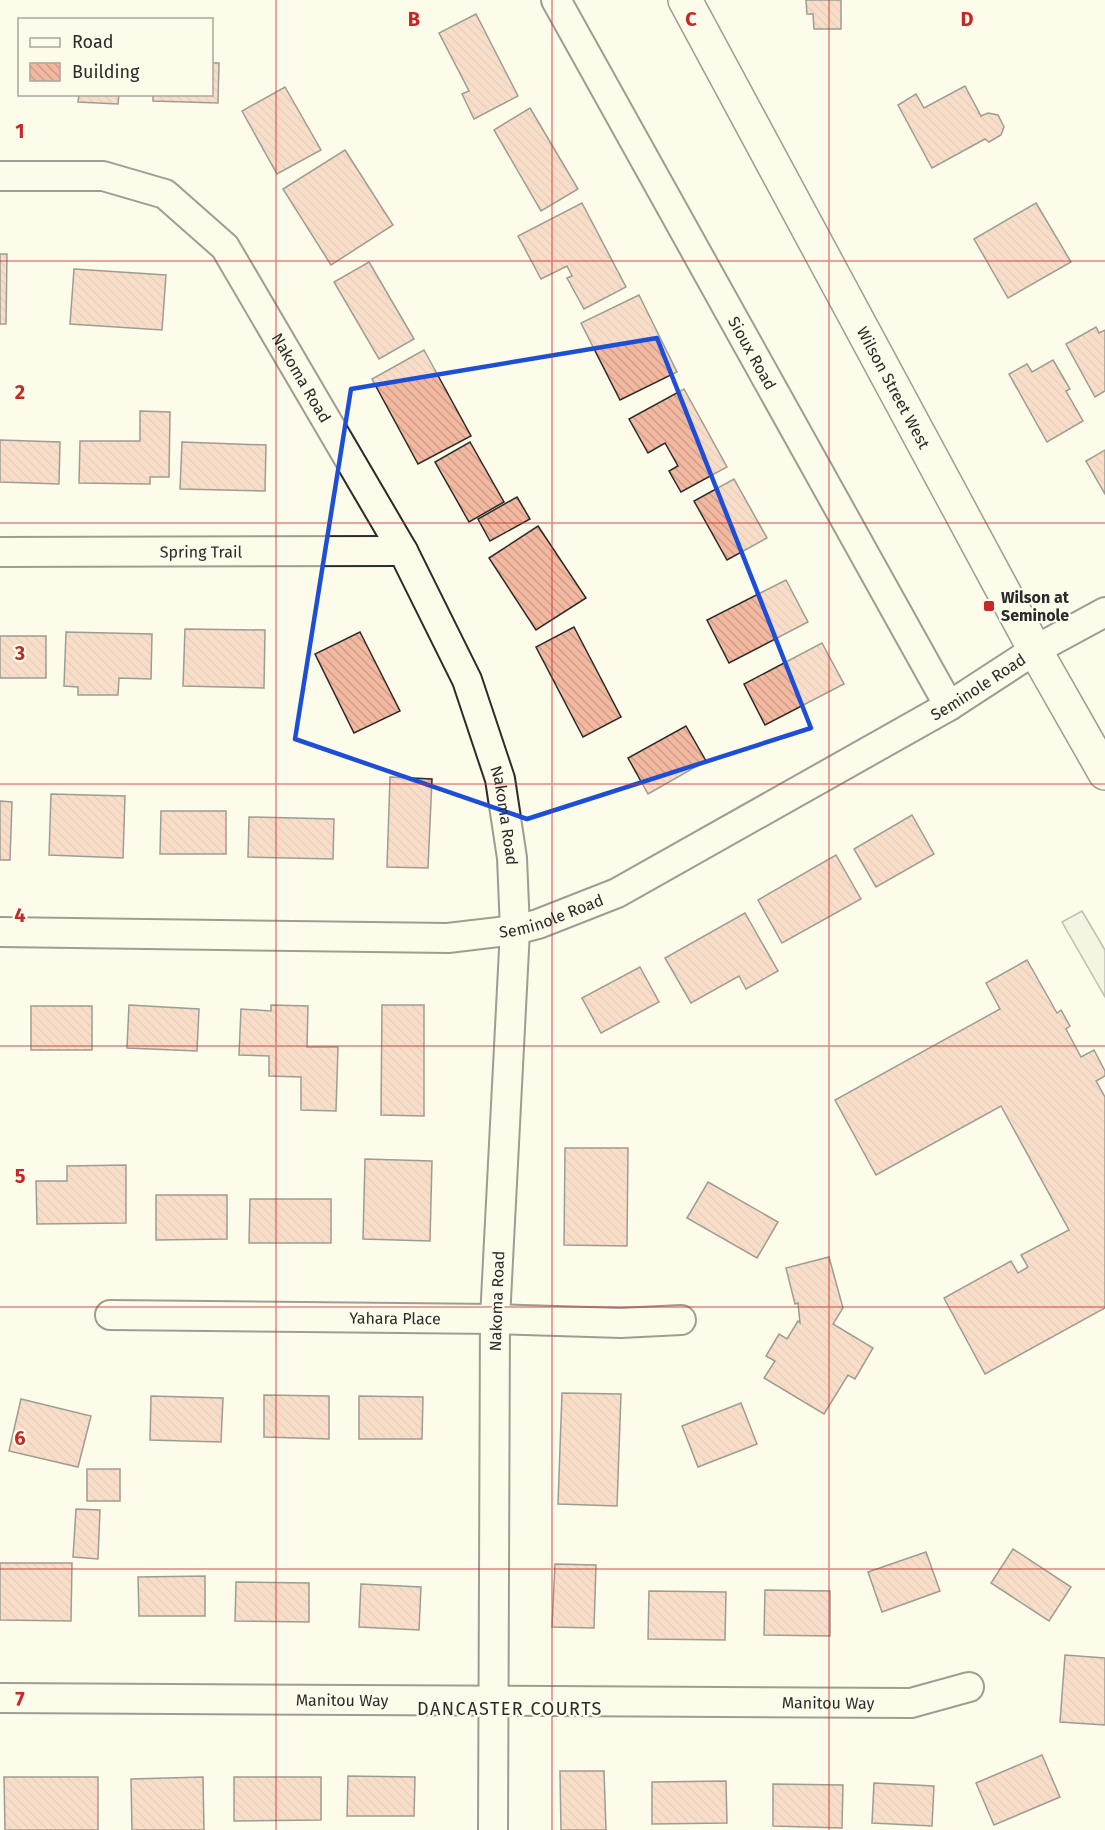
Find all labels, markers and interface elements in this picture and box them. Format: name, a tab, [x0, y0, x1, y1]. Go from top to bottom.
text: B	[408, 7, 420, 31]
text: C	[685, 7, 697, 31]
text: D	[960, 7, 974, 31]
legend	[18, 18, 213, 96]
text: Road	[72, 31, 114, 53]
text: Building	[72, 61, 140, 83]
text: 1	[15, 119, 25, 143]
street label: Sioux Road	[725, 313, 780, 393]
street label: Wilson Street West	[853, 323, 934, 452]
street label: Nakoma Road	[268, 329, 335, 426]
text: 2	[15, 380, 25, 404]
street label: Spring Trail	[160, 542, 242, 561]
place label: Wilson at Seminole	[1001, 588, 1070, 625]
marker: Wilson at Seminole	[982, 599, 996, 613]
text: 3	[14, 641, 25, 665]
street label: Seminole Road	[927, 649, 1029, 724]
street label: Nakoma Road	[487, 763, 522, 866]
street label: Seminole Road	[498, 890, 606, 941]
text: 4	[14, 903, 26, 927]
text: 5	[15, 1164, 26, 1188]
street label: Nakoma Road	[486, 1250, 508, 1352]
street label: Yahara Place	[349, 1308, 441, 1328]
text: 6	[14, 1426, 26, 1450]
text: 7	[15, 1687, 25, 1711]
street label: Manitou Way	[296, 1690, 388, 1710]
street label: Manitou Way	[782, 1693, 874, 1712]
district label: DANCASTER COURTS	[417, 1698, 603, 1720]

